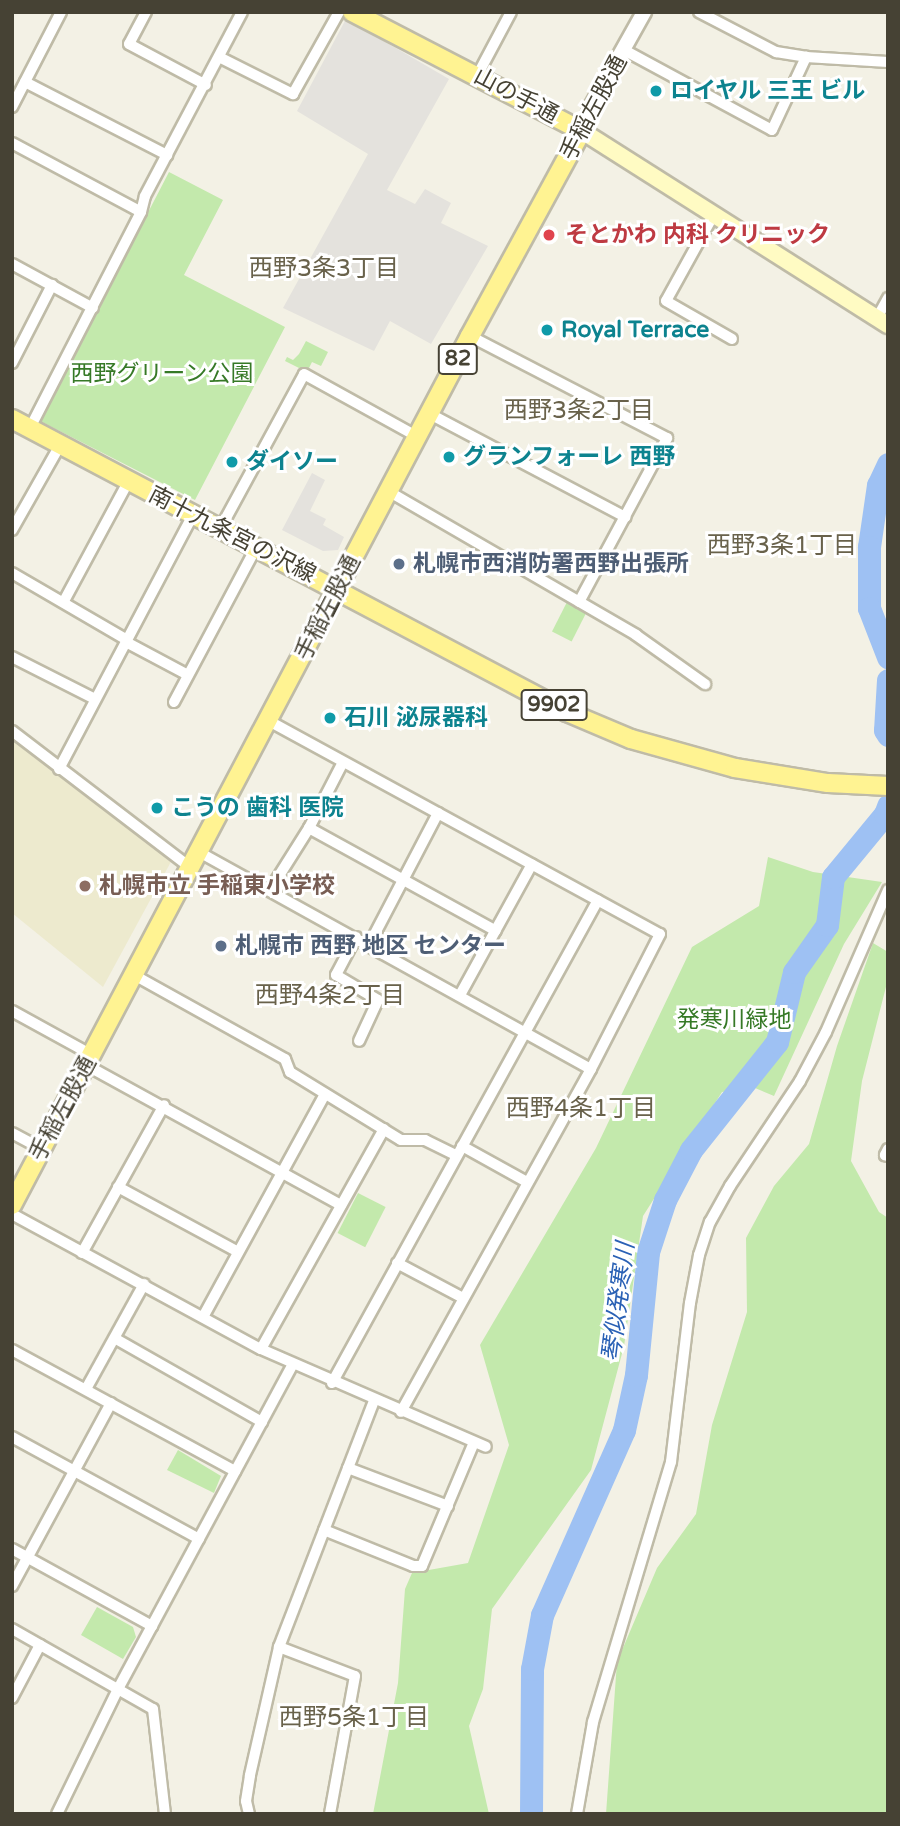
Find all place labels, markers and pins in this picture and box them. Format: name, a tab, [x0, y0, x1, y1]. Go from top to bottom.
place label: ロイヤル 三王 ビル	[670, 77, 866, 105]
marker: ロイヤル 三王 ビル	[648, 83, 664, 99]
place label: そとかわ 内科 クリニック	[565, 221, 830, 249]
marker: そとかわ 内科 クリニック	[539, 225, 559, 245]
place label: Royal Terrace	[561, 316, 709, 344]
marker: Royal Terrace	[539, 322, 555, 338]
place label: グランフォーレ 西野	[463, 443, 676, 471]
place label: ダイソー	[246, 448, 338, 476]
marker: グランフォーレ 西野	[441, 449, 457, 465]
marker: ダイソー	[224, 454, 240, 470]
place label: 札幌市西消防署西野出張所	[413, 550, 689, 578]
marker: 札幌市西消防署西野出張所	[391, 556, 407, 572]
place label: 石川 泌尿器科	[344, 704, 488, 732]
marker: 石川 泌尿器科	[322, 710, 338, 726]
place label: こうの 歯科 医院	[171, 794, 344, 822]
marker: こうの 歯科 医院	[149, 800, 165, 816]
place label: 札幌市立 手稲東小学校	[99, 872, 335, 900]
marker: 札幌市立 手稲東小学校	[77, 878, 93, 894]
place label: 札幌市 西野 地区 センター	[235, 932, 506, 960]
marker: 札幌市 西野 地区 センター	[213, 938, 229, 954]

